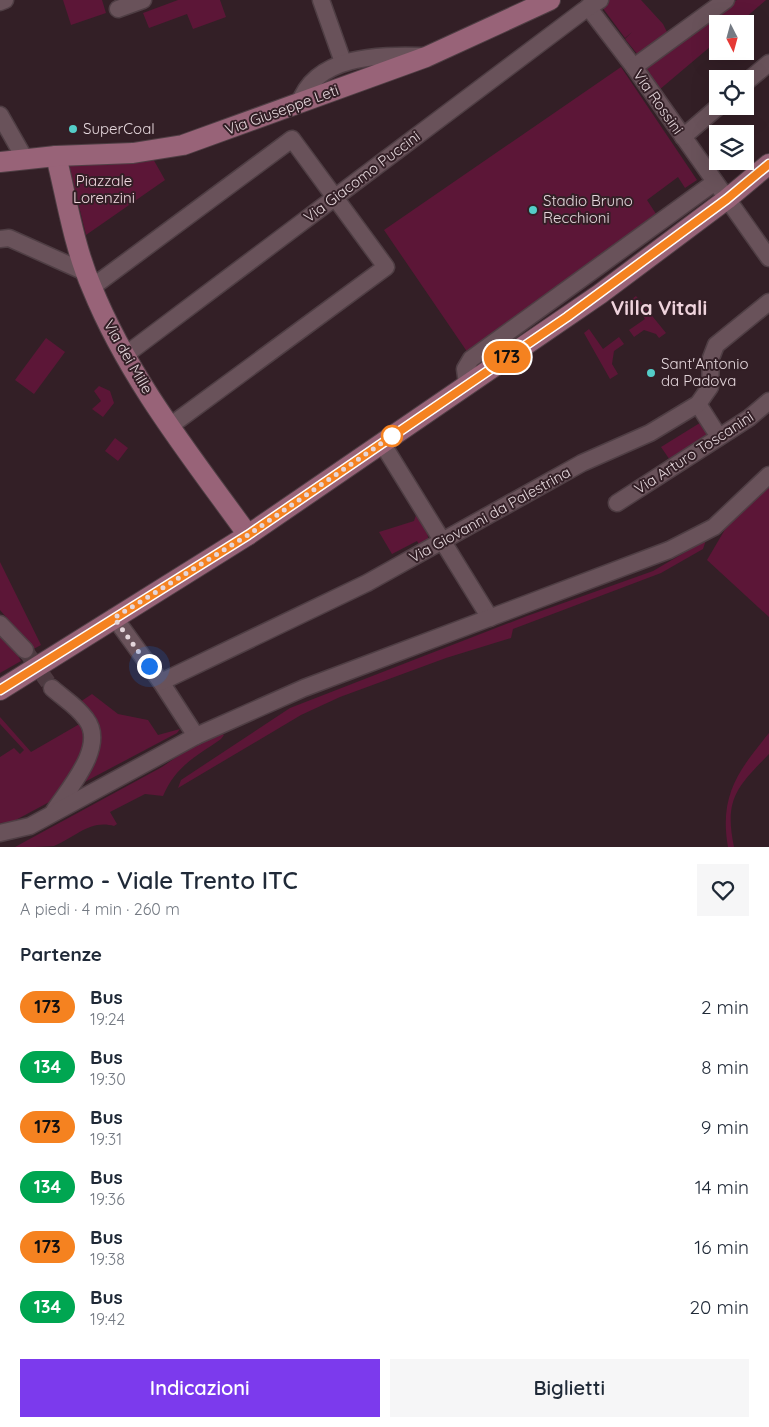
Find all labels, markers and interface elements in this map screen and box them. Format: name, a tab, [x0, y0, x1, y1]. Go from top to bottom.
north arrow	[709, 15, 754, 60]
map controls	[709, 15, 754, 170]
street label: Via Rossini	[629, 66, 688, 138]
button: locate	[709, 70, 754, 115]
street label: Via Giuseppe Leti	[222, 80, 341, 139]
place label: SuperCoal	[83, 119, 155, 138]
marker: SuperCoal	[67, 123, 79, 135]
button: layers	[709, 125, 754, 170]
street label: Via Giacomo Puccini	[300, 127, 424, 227]
park label: Piazzale Lorenzini	[73, 171, 135, 207]
place label: Stadio Bruno Recchioni	[543, 191, 633, 227]
marker: Stadio Bruno Recchioni	[527, 204, 539, 216]
district label: Villa Vitali	[611, 295, 707, 320]
street label: Via dei Mille	[100, 316, 157, 397]
line badge: 173	[478, 341, 536, 373]
text: 173	[494, 345, 520, 368]
place label: Sant'Antonio da Padova	[661, 354, 749, 390]
marker: Sant'Antonio da Padova	[645, 367, 657, 379]
street label: Via Arturo Toscanini	[631, 407, 757, 498]
unlabelled marker	[381, 425, 403, 447]
street label: Via Giovanni da Palestrina	[406, 462, 574, 567]
your location	[137, 654, 162, 679]
button: heart	[697, 864, 749, 916]
text: Fermo - Viale Trento ITC	[20, 865, 298, 895]
text: A piedi · 4 min · 260 m	[20, 899, 180, 919]
text: Partenze	[20, 942, 102, 966]
text: Bus	[90, 985, 123, 1009]
text: 173	[34, 995, 61, 1018]
text: 2 min	[701, 995, 749, 1019]
text: 19:24	[90, 1009, 125, 1029]
text: Bus	[90, 1045, 123, 1069]
text: 134	[34, 1055, 61, 1078]
text: 8 min	[701, 1055, 749, 1079]
text: 19:30	[90, 1069, 126, 1089]
text: Bus	[90, 1105, 123, 1129]
text: 173	[34, 1115, 61, 1138]
text: 9 min	[701, 1115, 749, 1139]
text: 19:31	[90, 1129, 122, 1149]
text: Bus	[90, 1165, 123, 1189]
text: 134	[34, 1175, 61, 1198]
text: 14 min	[695, 1175, 749, 1199]
text: 19:36	[90, 1189, 125, 1209]
text: Bus	[90, 1225, 123, 1249]
text: 173	[34, 1235, 61, 1258]
text: 16 min	[694, 1235, 749, 1259]
text: 19:38	[90, 1249, 125, 1269]
text: Bus	[90, 1285, 123, 1309]
text: 134	[34, 1295, 61, 1318]
text: 20 min	[690, 1295, 749, 1319]
text: 19:42	[90, 1309, 125, 1329]
button: Indicazioni	[20, 1359, 380, 1417]
button: Biglietti	[390, 1359, 749, 1417]

